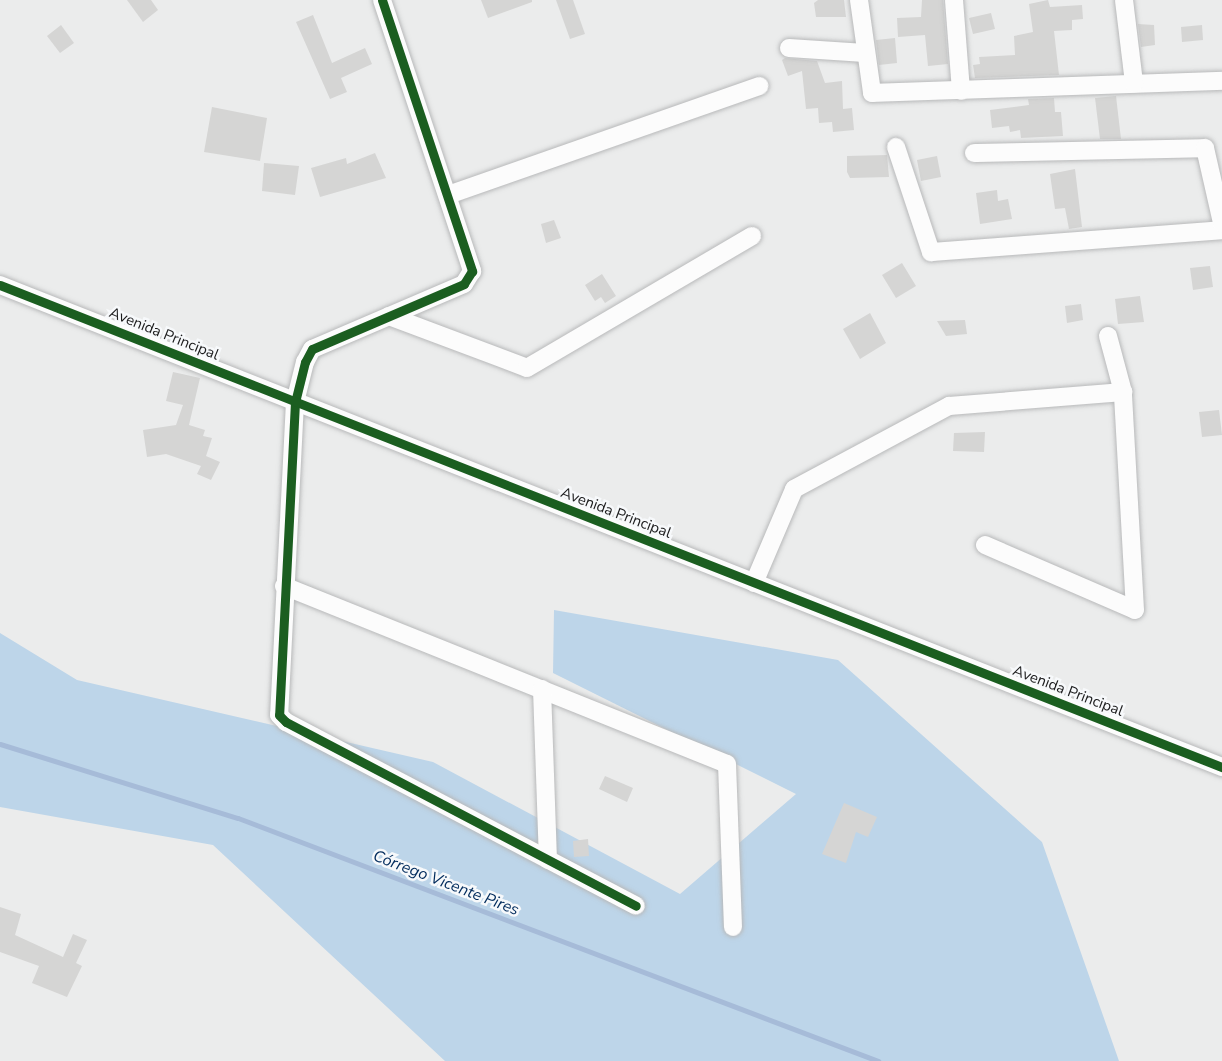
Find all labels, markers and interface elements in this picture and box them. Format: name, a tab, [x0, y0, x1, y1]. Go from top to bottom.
street label: Avenida Principal	[106, 304, 222, 364]
street label: Avenida Principal	[558, 484, 674, 542]
street label: Avenida Principal	[1010, 662, 1126, 720]
water label: Córrego Vicente Pires	[370, 846, 522, 920]

